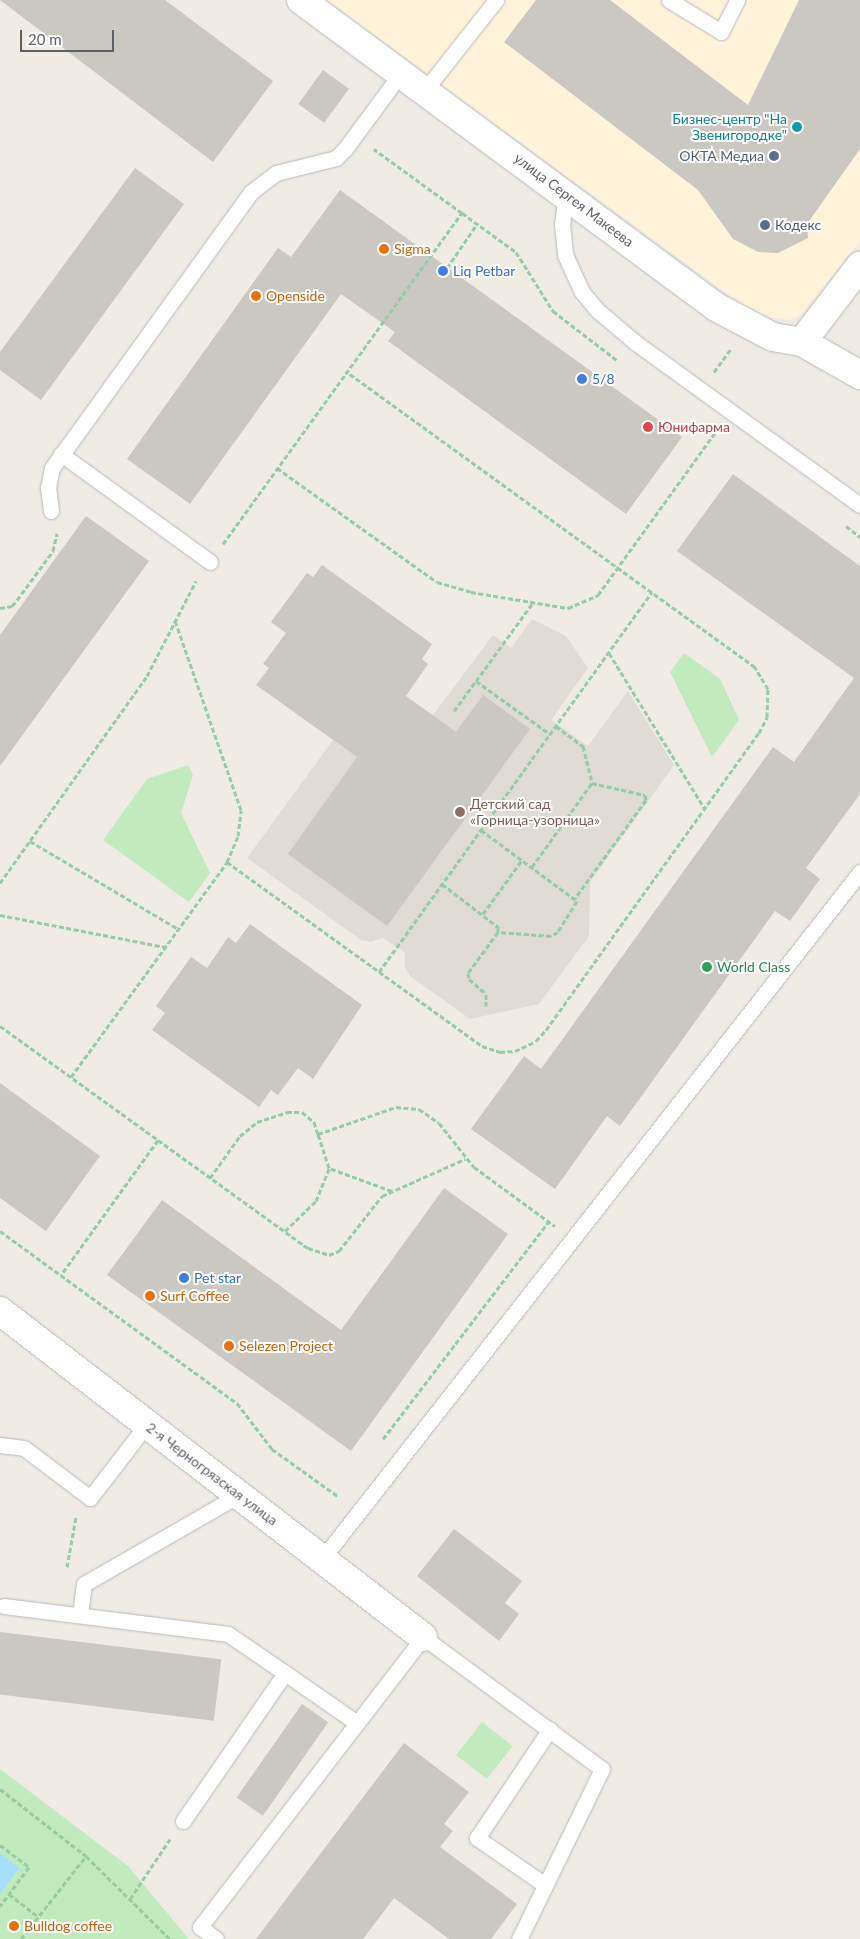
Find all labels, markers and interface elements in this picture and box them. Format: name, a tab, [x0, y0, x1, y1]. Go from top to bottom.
scale bar	[22, 20, 116, 52]
text: 20 m	[28, 30, 62, 48]
place label: Бизнес-центр "На Звенигородке"	[672, 111, 787, 144]
marker: Бизнес-центр "На Звенигородке"	[791, 121, 803, 133]
place label: ОКТА Медиа	[679, 148, 764, 164]
street label: улица Сергея Макеева	[511, 150, 637, 250]
marker: ОКТА Медиа	[768, 150, 780, 162]
place label: Кодекс	[775, 217, 821, 233]
marker: Кодекс	[759, 219, 771, 231]
place label: Sigma	[394, 241, 431, 257]
marker: Sigma	[378, 243, 390, 255]
place label: Liq Petbar	[453, 263, 515, 279]
marker: Liq Petbar	[437, 265, 449, 277]
place label: Openside	[266, 288, 325, 304]
marker: Openside	[250, 290, 262, 302]
place label: 5/8	[592, 371, 615, 387]
marker: 5/8	[576, 373, 588, 385]
place label: Юнифарма	[658, 419, 730, 435]
marker: Юнифарма	[642, 421, 654, 433]
place label: Детский сад «Горница-узорница»	[470, 796, 600, 829]
marker: Детский сад «Горница-узорница»	[454, 806, 466, 818]
place label: World Class	[717, 959, 790, 975]
marker: World Class	[701, 961, 713, 973]
place label: Pet star	[194, 1270, 241, 1286]
marker: Pet star	[178, 1272, 190, 1284]
place label: Surf Coffee	[160, 1288, 230, 1304]
marker: Surf Coffee	[144, 1290, 156, 1302]
place label: Selezen Project	[239, 1338, 333, 1354]
marker: Selezen Project	[223, 1340, 235, 1352]
street label: 2-я Черногрязская улица	[143, 1419, 281, 1529]
place label: Bulldog coffee	[24, 1918, 112, 1934]
marker: Bulldog coffee	[8, 1920, 20, 1932]

